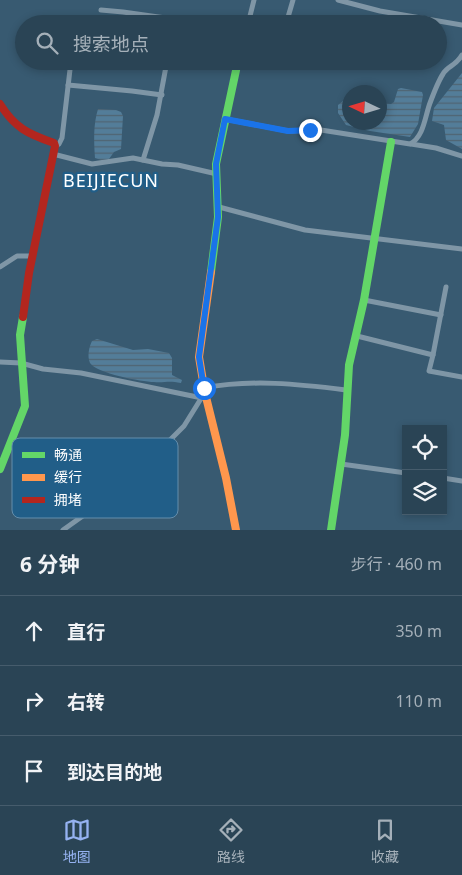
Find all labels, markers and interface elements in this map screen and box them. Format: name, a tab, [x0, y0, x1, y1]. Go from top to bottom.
search box	[15, 15, 447, 70]
icon: search	[33, 29, 61, 57]
text: 搜索地点	[73, 31, 149, 57]
north arrow	[342, 85, 387, 130]
route end	[299, 119, 322, 142]
district label: BEIJIECUN	[63, 168, 159, 192]
route start	[193, 377, 216, 400]
map controls	[402, 425, 447, 515]
button: locate	[402, 425, 447, 470]
legend	[12, 438, 178, 518]
text: 畅通	[54, 445, 82, 464]
text: 缓行	[54, 467, 82, 486]
button: layers	[402, 470, 447, 515]
text: 拥堵	[54, 490, 82, 509]
text: 6 分钟	[20, 550, 79, 578]
text: 步行 · 460 m	[351, 553, 442, 575]
icon: ahead	[20, 617, 48, 645]
text: 直行	[67, 619, 105, 645]
text: 350 m	[395, 620, 442, 642]
icon: right	[20, 687, 48, 715]
text: 右转	[67, 689, 105, 715]
text: 110 m	[395, 690, 442, 712]
icon: arrive	[20, 757, 48, 785]
text: 到达目的地	[67, 759, 162, 785]
tab: 地图	[63, 816, 91, 866]
tab: 路线	[217, 816, 245, 866]
tab: 收藏	[371, 816, 399, 866]

